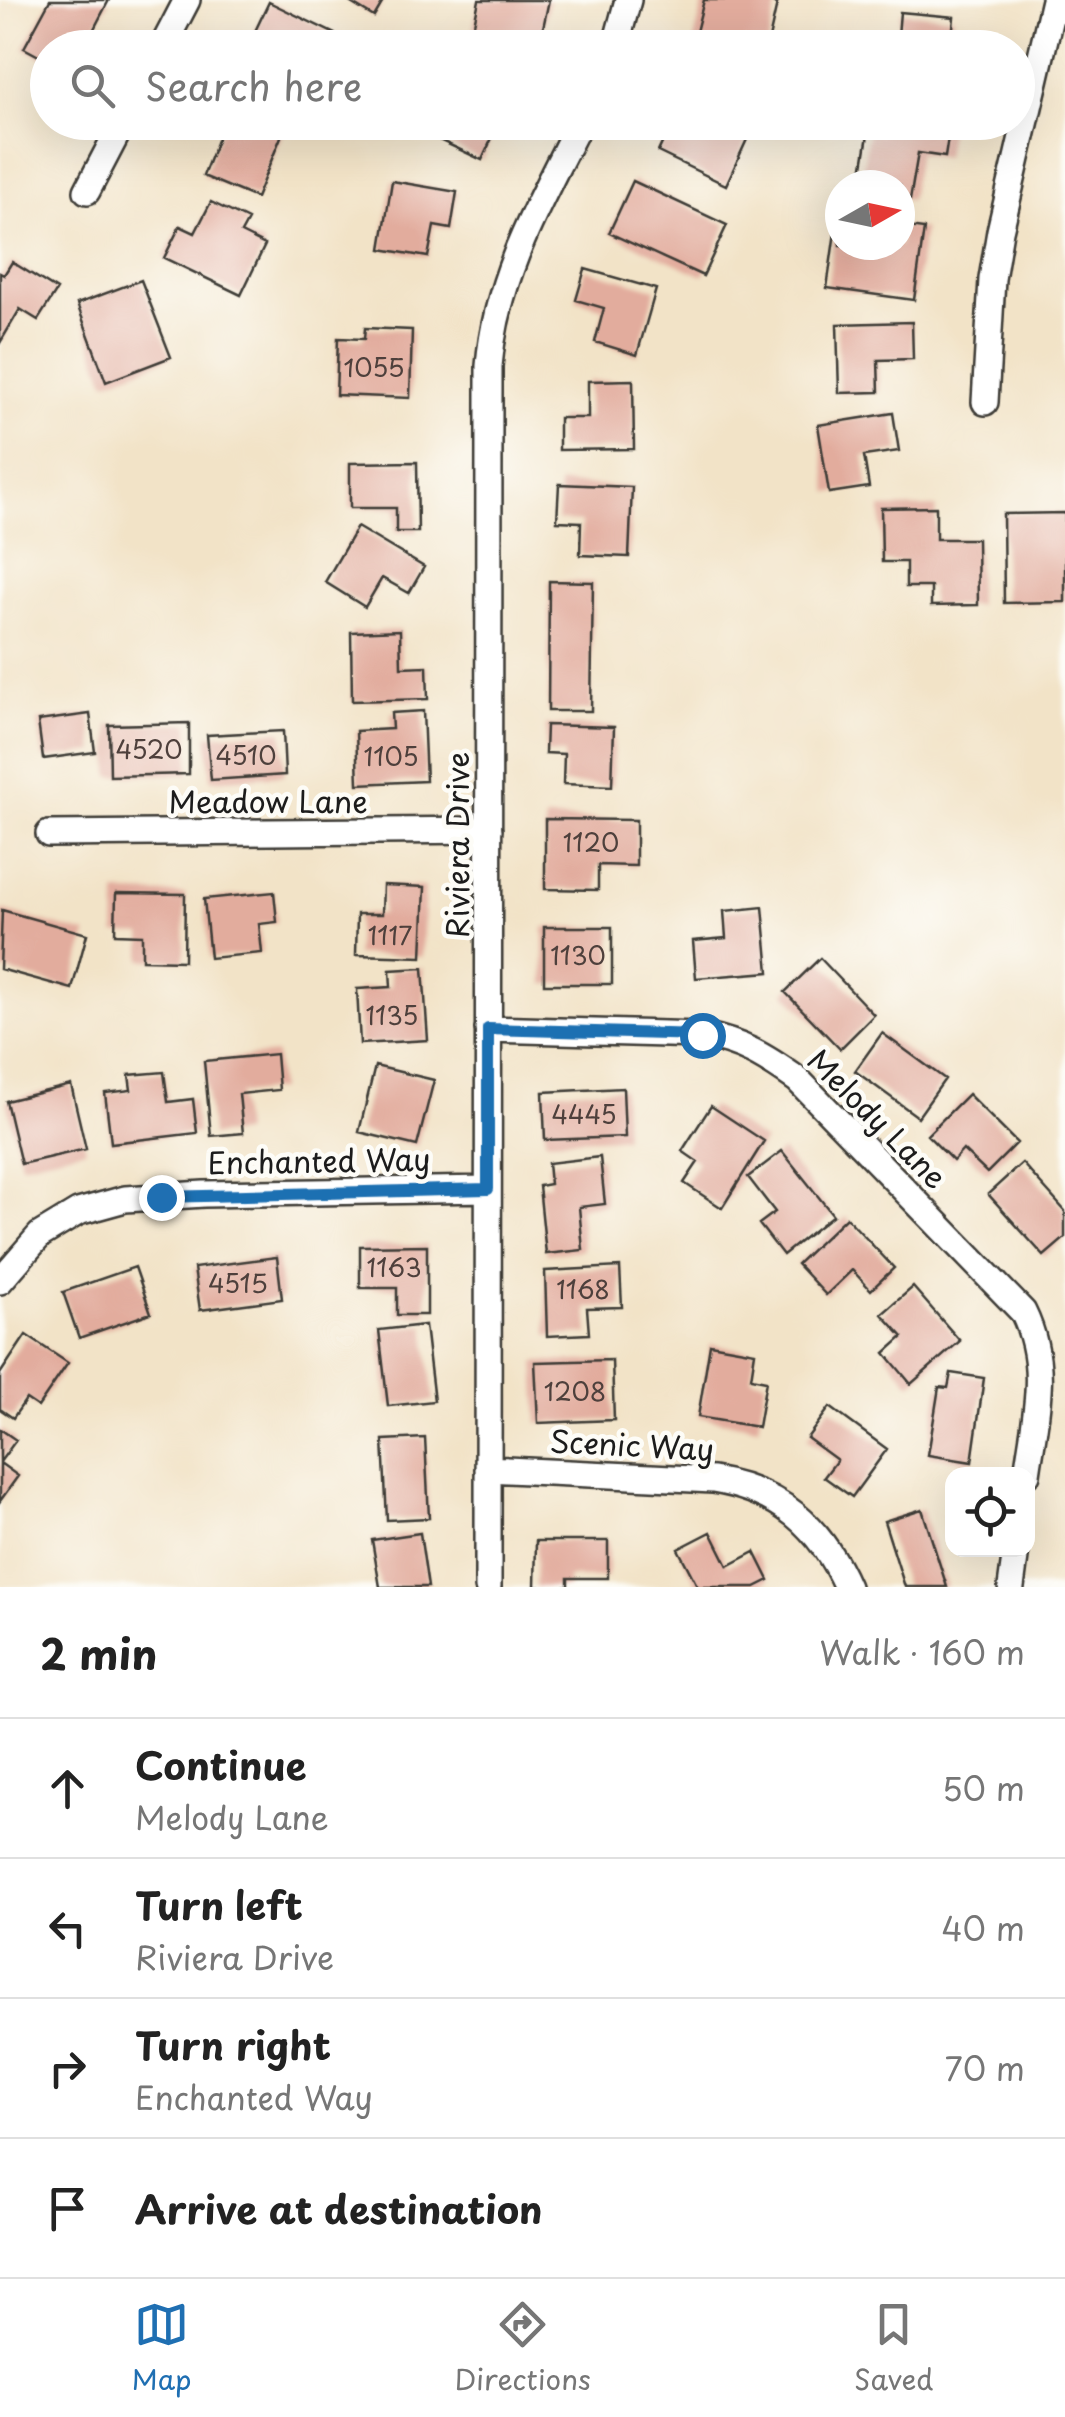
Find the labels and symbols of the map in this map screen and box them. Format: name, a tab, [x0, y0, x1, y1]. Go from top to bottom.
north arrow	[825, 170, 915, 260]
house number: 1055	[344, 348, 404, 386]
house number: 4520	[116, 730, 182, 768]
house number: 4510	[216, 736, 276, 774]
house number: 1105	[363, 737, 419, 775]
street label: Riviera Drive	[434, 752, 479, 938]
street label: Meadow Lane	[168, 778, 368, 823]
house number: 1120	[563, 823, 619, 861]
house number: 1117	[368, 916, 412, 954]
house number: 1130	[550, 936, 606, 974]
house number: 1135	[366, 996, 418, 1034]
route start	[680, 1013, 726, 1059]
street label: Melody Lane	[798, 1038, 958, 1198]
house number: 4445	[551, 1095, 617, 1133]
street label: Enchanted Way	[207, 1136, 431, 1184]
route end	[139, 1175, 185, 1221]
house number: 1163	[366, 1248, 422, 1286]
house number: 4515	[208, 1264, 268, 1302]
house number: 1168	[556, 1270, 610, 1308]
house number: 1208	[544, 1372, 606, 1410]
street label: Scenic Way	[549, 1417, 715, 1471]

